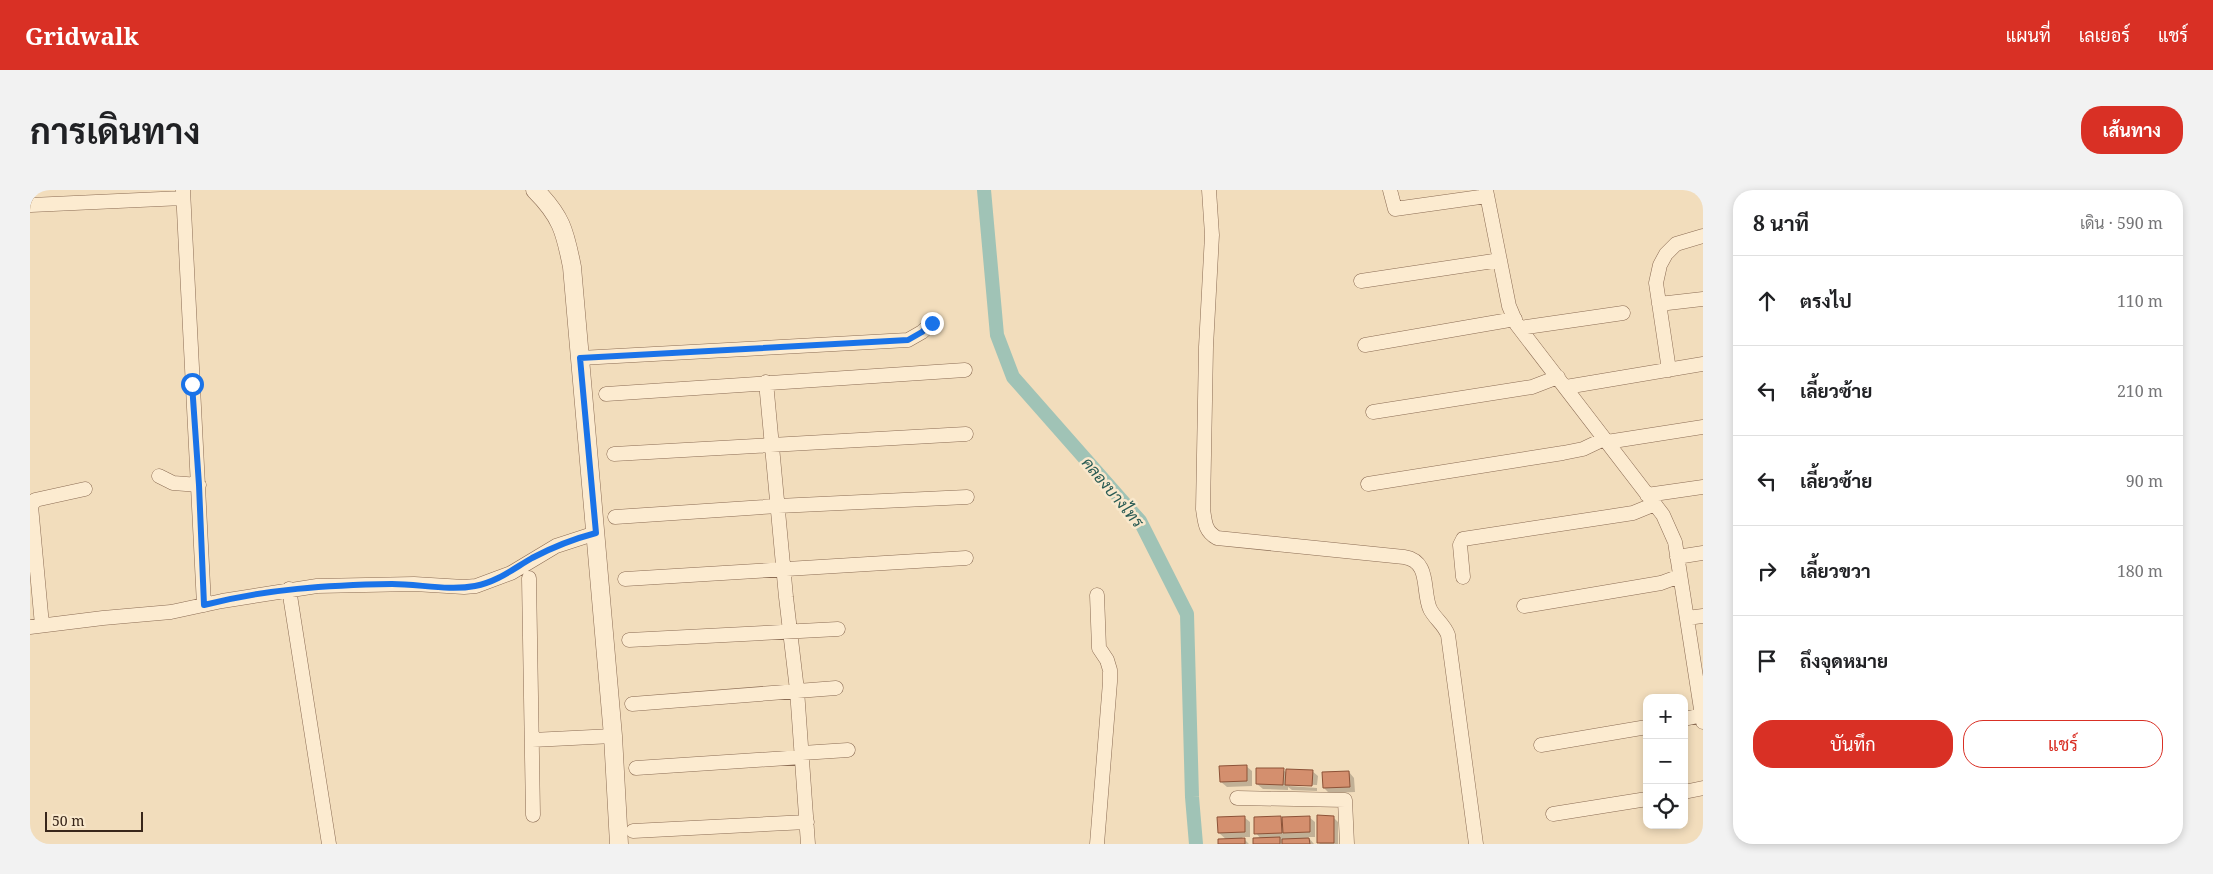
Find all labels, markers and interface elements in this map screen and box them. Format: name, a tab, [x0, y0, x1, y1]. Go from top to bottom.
text: Gridwalk	[25, 19, 139, 52]
text: แผนที่	[2006, 23, 2051, 47]
text: เลเยอร์	[2079, 23, 2130, 47]
text: แชร์	[2158, 23, 2188, 47]
button: เส้นทาง	[2081, 106, 2183, 154]
text: การเดินทาง	[30, 107, 200, 154]
text: 8 นาที	[1753, 209, 1809, 237]
text: เดิน · 590 m	[2080, 212, 2163, 234]
icon: ahead	[1753, 287, 1781, 315]
text: ตรงไป	[1800, 288, 1852, 314]
text: 110 m	[2117, 290, 2163, 312]
route end	[921, 312, 944, 335]
route start	[181, 373, 204, 396]
icon: left	[1753, 377, 1781, 405]
text: เลี้ยวซ้าย	[1800, 378, 1872, 404]
text: 210 m	[2117, 380, 2163, 402]
water label: คลองบางไทร	[1077, 452, 1150, 533]
icon: left	[1753, 467, 1781, 495]
text: เลี้ยวซ้าย	[1800, 468, 1872, 494]
text: 90 m	[2126, 470, 2163, 492]
icon: right	[1753, 557, 1781, 585]
text: เลี้ยวขวา	[1800, 558, 1871, 584]
text: 180 m	[2117, 560, 2163, 582]
icon: arrive	[1753, 647, 1781, 675]
text: ถึงจุดหมาย	[1800, 648, 1888, 674]
map controls	[1643, 694, 1688, 829]
button: +	[1643, 694, 1688, 739]
button: บันทึก	[1753, 720, 1953, 768]
button: แชร์	[1963, 720, 2163, 768]
button: −	[1643, 739, 1688, 784]
button: locate	[1643, 784, 1688, 829]
scale bar	[45, 809, 142, 832]
text: 50 m	[52, 811, 85, 830]

